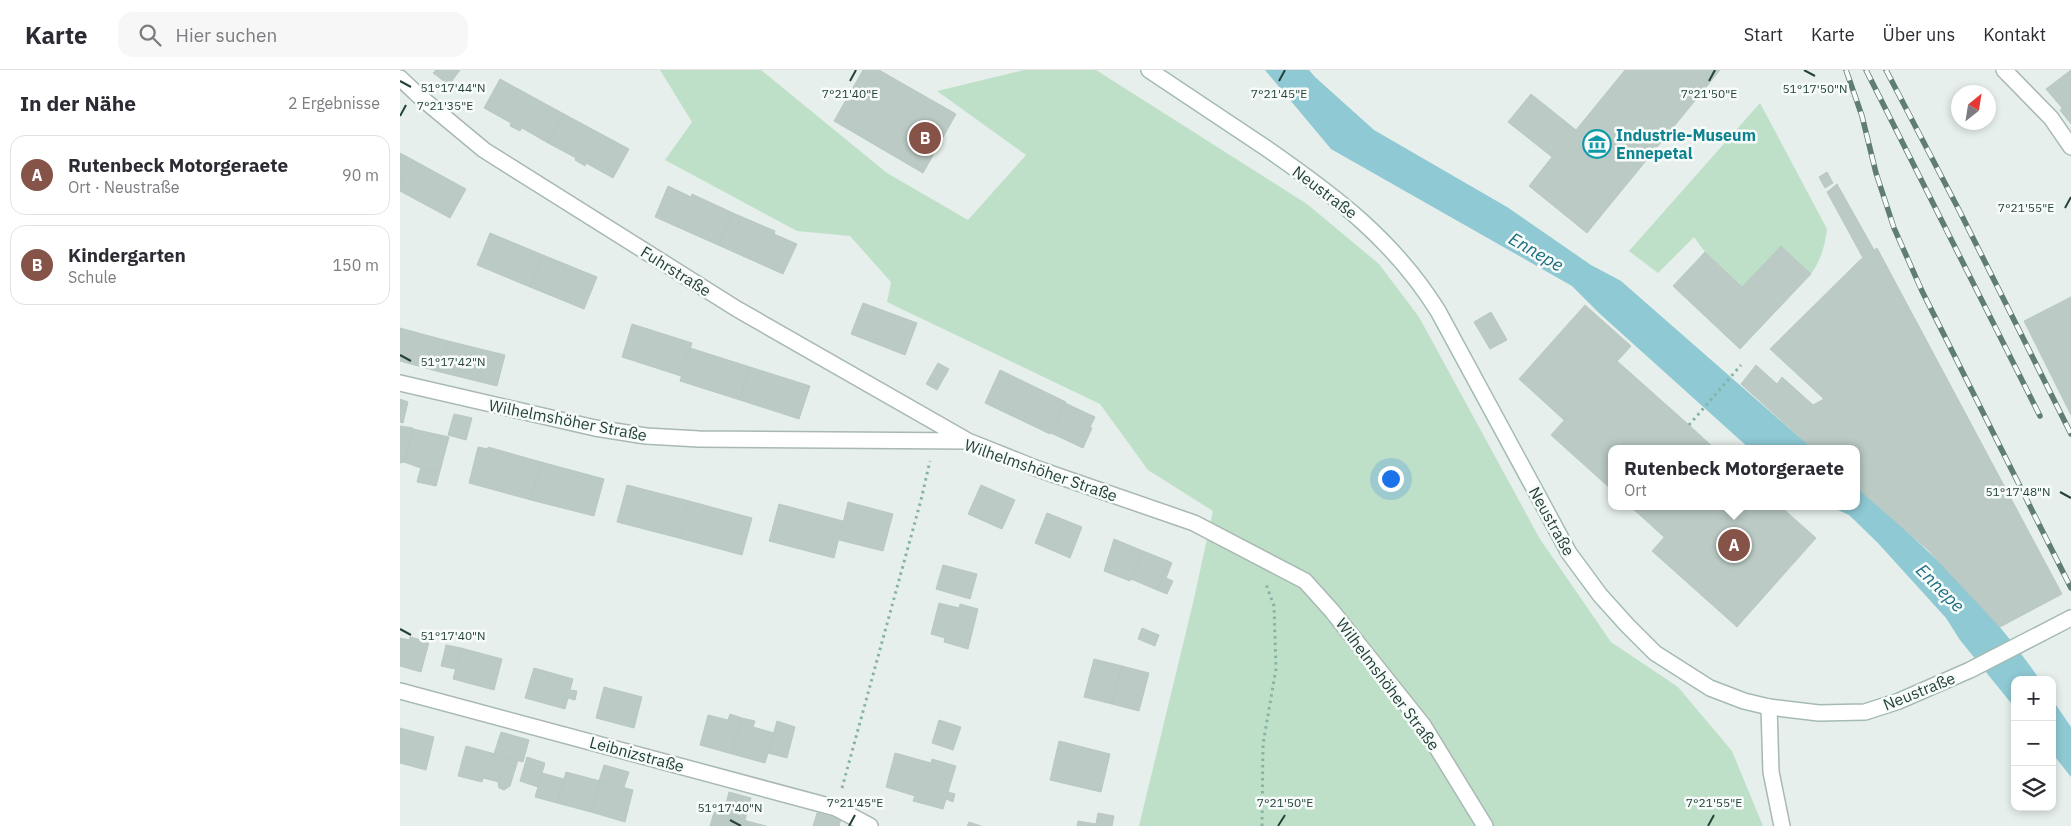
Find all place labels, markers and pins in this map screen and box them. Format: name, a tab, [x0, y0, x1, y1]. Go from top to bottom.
pin: B	[909, 119, 941, 157]
place label: Industrie-Museum Ennepetal	[1616, 125, 1756, 163]
museum icon: Industrie-Museum Ennepetal	[1582, 129, 1612, 159]
pin: A	[1718, 526, 1750, 564]

